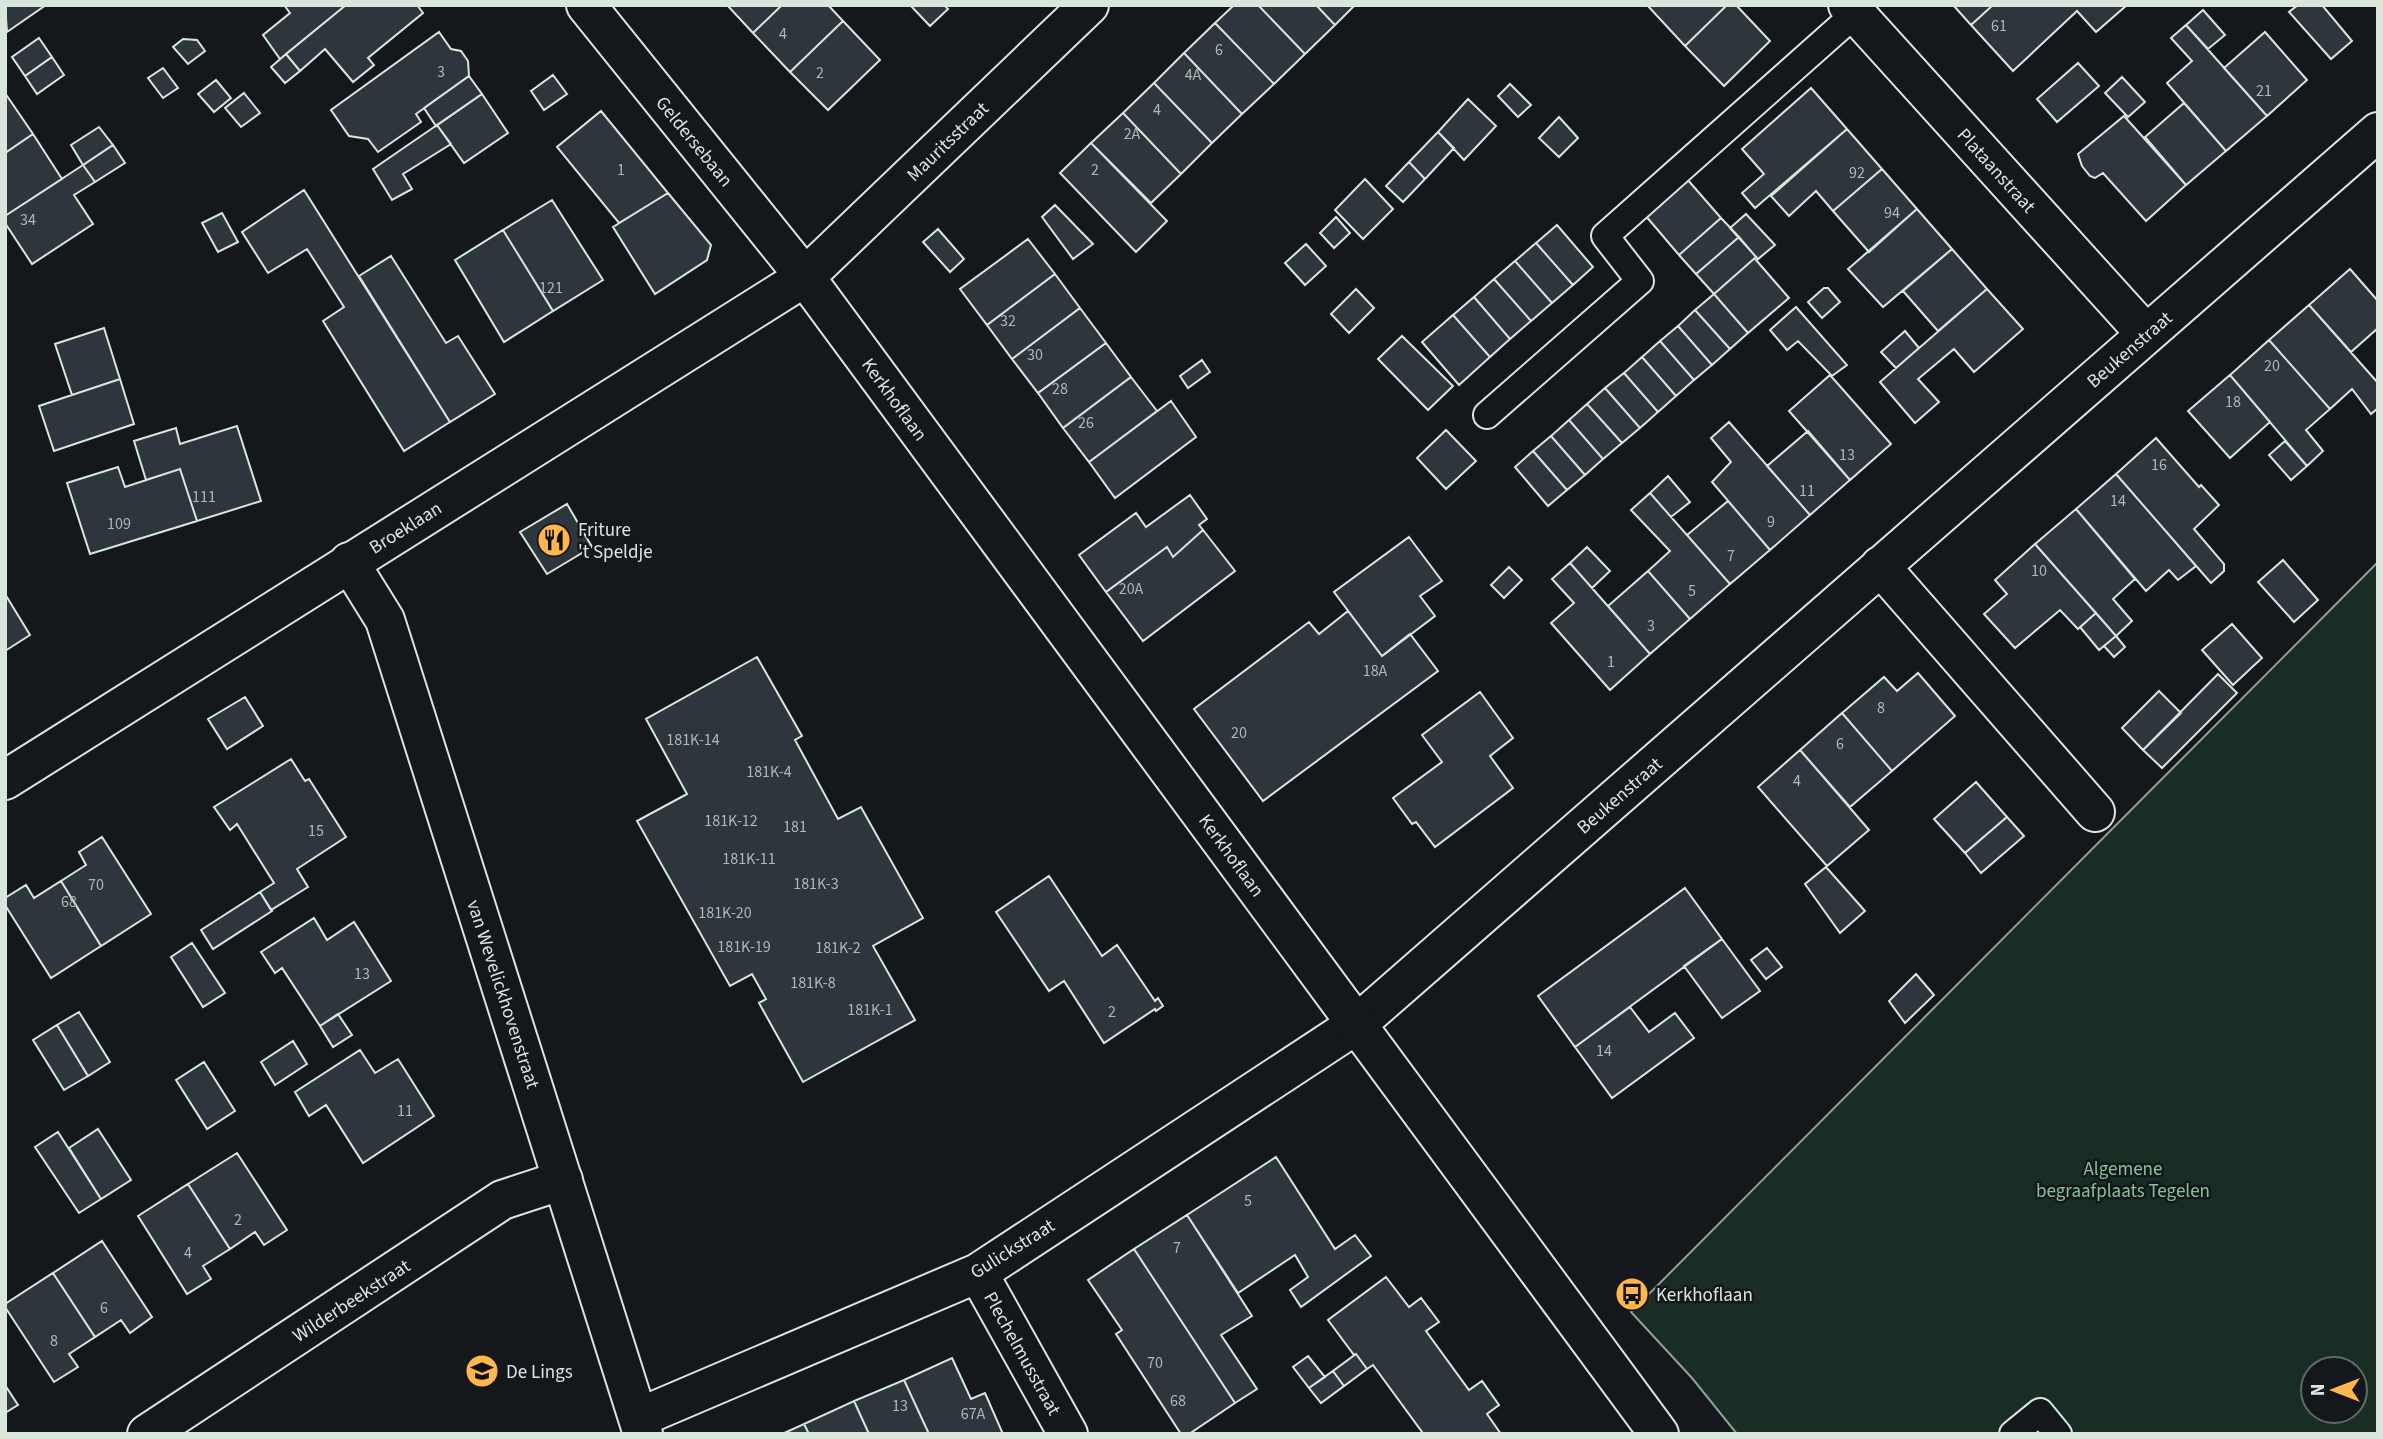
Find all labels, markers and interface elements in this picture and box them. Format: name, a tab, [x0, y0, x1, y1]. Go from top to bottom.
house number: 61	[1991, 15, 2007, 37]
house number: 4	[779, 23, 787, 45]
house number: 6	[1215, 39, 1223, 61]
house number: 3	[437, 61, 445, 83]
house number: 2	[816, 62, 824, 84]
house number: 4A	[1185, 64, 1202, 86]
house number: 21	[2256, 80, 2272, 102]
street label: Geldersebaan	[649, 91, 739, 193]
street label: Mauritsstraat	[901, 96, 995, 188]
house number: 4	[1153, 99, 1161, 121]
house number: 2A	[1124, 123, 1141, 145]
street label: Plataanstraat	[1950, 123, 2042, 220]
house number: 1	[617, 159, 625, 181]
house number: 2	[1091, 159, 1099, 181]
house number: 92	[1849, 162, 1865, 184]
house number: 94	[1884, 202, 1900, 224]
house number: 34	[20, 209, 36, 231]
house number: 121	[539, 277, 563, 299]
street label: Beukenstraat	[2081, 305, 2179, 395]
house number: 32	[1000, 310, 1016, 332]
house number: 30	[1027, 344, 1043, 366]
street label: Kerkhoflaan	[854, 353, 933, 447]
house number: 20	[2264, 355, 2280, 377]
house number: 28	[1052, 378, 1068, 400]
house number: 18	[2225, 391, 2241, 413]
house number: 26	[1078, 412, 1094, 434]
house number: 13	[1839, 444, 1855, 466]
house number: 16	[2151, 454, 2167, 476]
house number: 11	[1799, 480, 1815, 502]
house number: 111	[192, 486, 216, 508]
house number: 14	[2110, 490, 2126, 512]
street label: Broeklaan	[364, 495, 447, 561]
house number: 9	[1767, 511, 1775, 533]
house number: 109	[107, 513, 131, 535]
place label: Friture 't Speldje	[578, 517, 653, 566]
restaurant icon: Friture 't Speldje	[535, 521, 573, 559]
house number: 7	[1727, 545, 1735, 567]
house number: 10	[2031, 560, 2047, 582]
house number: 20A	[1119, 578, 1144, 600]
house number: 5	[1688, 580, 1696, 602]
house number: 3	[1647, 615, 1655, 637]
house number: 1	[1607, 651, 1615, 673]
house number: 18A	[1363, 660, 1388, 682]
house number: 8	[1877, 697, 1885, 719]
house number: 20	[1231, 722, 1247, 744]
house number: 181K-14	[666, 729, 720, 751]
house number: 6	[1836, 733, 1844, 755]
street label: Beukenstraat	[1571, 751, 1669, 841]
house number: 181K-4	[746, 761, 792, 783]
house number: 4	[1793, 770, 1801, 792]
street label: Kerkhoflaan	[1191, 809, 1270, 903]
house number: 181K-12	[704, 810, 758, 832]
house number: 181	[783, 816, 807, 838]
house number: 15	[308, 820, 324, 842]
house number: 181K-11	[722, 848, 776, 870]
house number: 181K-3	[793, 873, 839, 895]
house number: 70	[88, 874, 104, 896]
house number: 68	[61, 891, 77, 913]
street label: van Wevelickhovenstraat	[459, 897, 546, 1093]
house number: 181K-20	[698, 902, 752, 924]
house number: 181K-19	[717, 936, 771, 958]
house number: 181K-2	[815, 937, 861, 959]
house number: 13	[354, 963, 370, 985]
house number: 181K-8	[790, 972, 836, 994]
house number: 181K-1	[847, 999, 893, 1021]
house number: 2	[1108, 1001, 1116, 1023]
house number: 14	[1596, 1040, 1612, 1062]
house number: 11	[397, 1100, 413, 1122]
park label: Algemene begraafplaats Tegelen	[2036, 1156, 2210, 1205]
house number: 5	[1244, 1190, 1252, 1212]
house number: 2	[234, 1209, 242, 1231]
street label: Gulickstraat	[965, 1212, 1061, 1286]
house number: 7	[1173, 1237, 1181, 1259]
house number: 4	[184, 1242, 192, 1264]
street label: Wilderbeekstraat	[288, 1253, 416, 1349]
bus stop icon: Kerkhoflaan	[1613, 1275, 1651, 1313]
place label: Kerkhoflaan	[1656, 1282, 1753, 1309]
street label: Plechelmusstraat	[976, 1287, 1067, 1421]
house number: 6	[100, 1297, 108, 1319]
house number: 8	[50, 1330, 58, 1352]
school or university icon: De Lings	[463, 1352, 501, 1390]
house number: 70	[1147, 1352, 1163, 1374]
north arrow	[2299, 1355, 2369, 1425]
place label: De Lings	[506, 1359, 573, 1386]
text: N	[2305, 1384, 2332, 1396]
house number: 68	[1170, 1390, 1186, 1412]
house number: 13	[892, 1395, 908, 1417]
house number: 67A	[961, 1403, 986, 1425]

